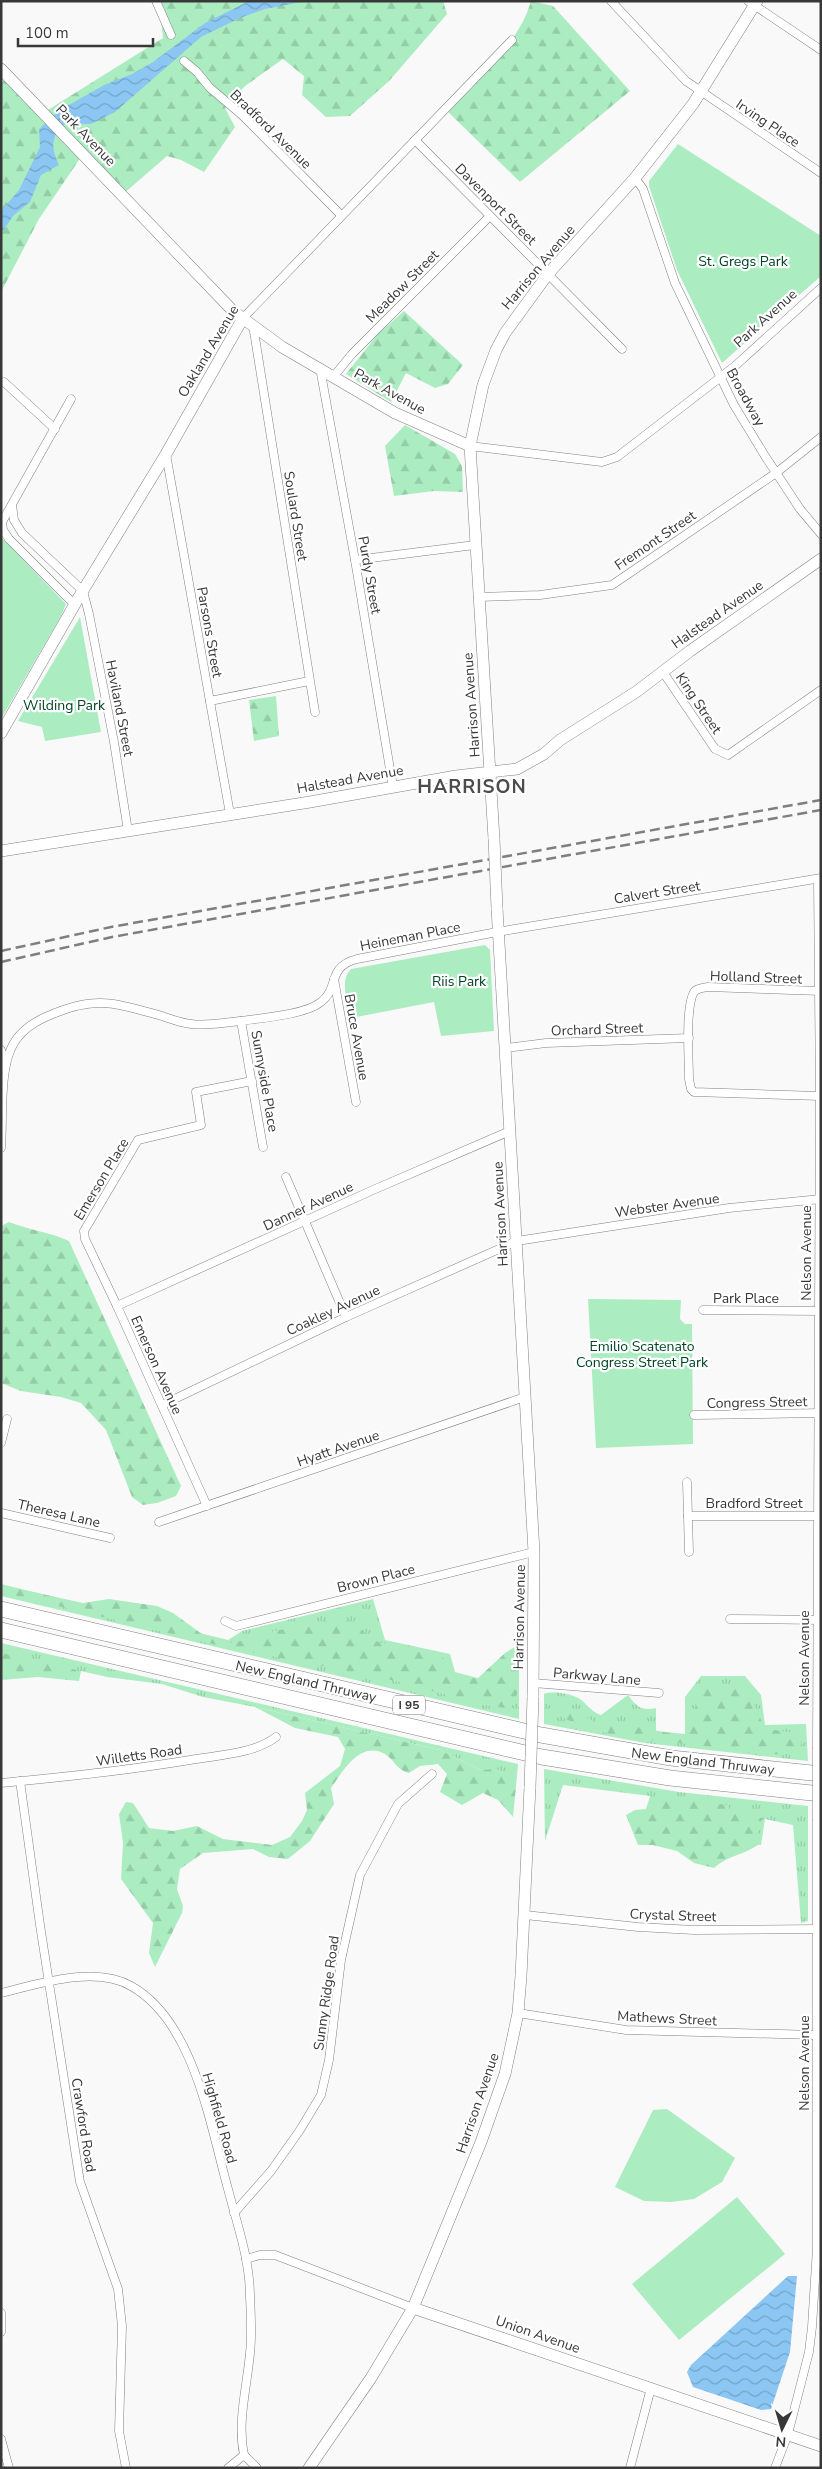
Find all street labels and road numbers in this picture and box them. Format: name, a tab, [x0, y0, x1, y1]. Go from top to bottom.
street label: Bradford Avenue	[226, 86, 316, 173]
street label: Irving Place	[732, 95, 803, 152]
street label: Park Avenue	[51, 100, 120, 170]
street label: Davenport Street	[451, 159, 541, 249]
street label: Harrison Avenue	[497, 221, 579, 314]
street label: Meadow Street	[362, 246, 443, 327]
street label: Park Avenue	[730, 285, 801, 352]
street label: Oakland Avenue	[173, 302, 243, 401]
street label: Park Avenue	[351, 364, 429, 419]
street label: Broadway	[722, 365, 770, 431]
street label: Soulard Street	[279, 470, 312, 562]
street label: Fremont Street	[611, 506, 700, 575]
street label: Purdy Street	[353, 535, 386, 616]
street label: Halstead Avenue	[668, 576, 767, 653]
street label: Parsons Street	[192, 585, 227, 679]
street label: Harrison Avenue	[458, 652, 485, 758]
street label: Haviland Street	[101, 658, 138, 758]
street label: King Street	[671, 669, 726, 738]
street label: Halstead Avenue	[295, 761, 405, 798]
street label: Calvert Street	[613, 876, 702, 909]
street label: Heineman Place	[358, 917, 462, 956]
street label: Holland Street	[710, 966, 802, 989]
street label: Bruce Avenue	[340, 992, 373, 1082]
street label: Orchard Street	[551, 1018, 644, 1041]
street label: Sunnyside Place	[246, 1029, 283, 1133]
street label: Emerson Place	[69, 1135, 133, 1224]
street label: Harrison Avenue	[488, 1161, 513, 1267]
street label: Danner Avenue	[260, 1177, 356, 1236]
street label: Webster Avenue	[614, 1189, 721, 1222]
street label: Nelson Avenue	[797, 1205, 816, 1301]
street label: Coakley Avenue	[283, 1280, 383, 1340]
street label: Park Place	[713, 1289, 779, 1308]
street label: Emerson Avenue	[126, 1313, 187, 1418]
street label: Congress Street	[707, 1392, 808, 1413]
street label: Hyatt Avenue	[294, 1425, 382, 1471]
street label: Bradford Street	[705, 1494, 803, 1513]
street label: Theresa Lane	[16, 1495, 102, 1532]
street label: Brown Place	[335, 1560, 417, 1597]
street label: Harrison Avenue	[509, 1564, 530, 1670]
street label: Nelson Avenue	[795, 1610, 814, 1706]
street label: New England Thruway	[234, 1656, 379, 1707]
street label: Parkway Lane	[552, 1663, 642, 1690]
road number: I 95	[393, 1696, 425, 1714]
street label: Willetts Road	[95, 1740, 183, 1771]
street label: New England Thruway	[630, 1743, 776, 1780]
street label: Crystal Street	[629, 1904, 717, 1927]
street label: Sunny Ridge Road	[309, 1934, 344, 2052]
street label: Mathews Street	[617, 2006, 717, 2031]
street label: Nelson Avenue	[795, 2015, 814, 2111]
street label: Harrison Avenue	[451, 2050, 504, 2156]
street label: Highfield Road	[197, 2070, 242, 2166]
street label: Crawford Road	[67, 2077, 100, 2174]
street label: Union Avenue	[493, 2311, 583, 2358]

